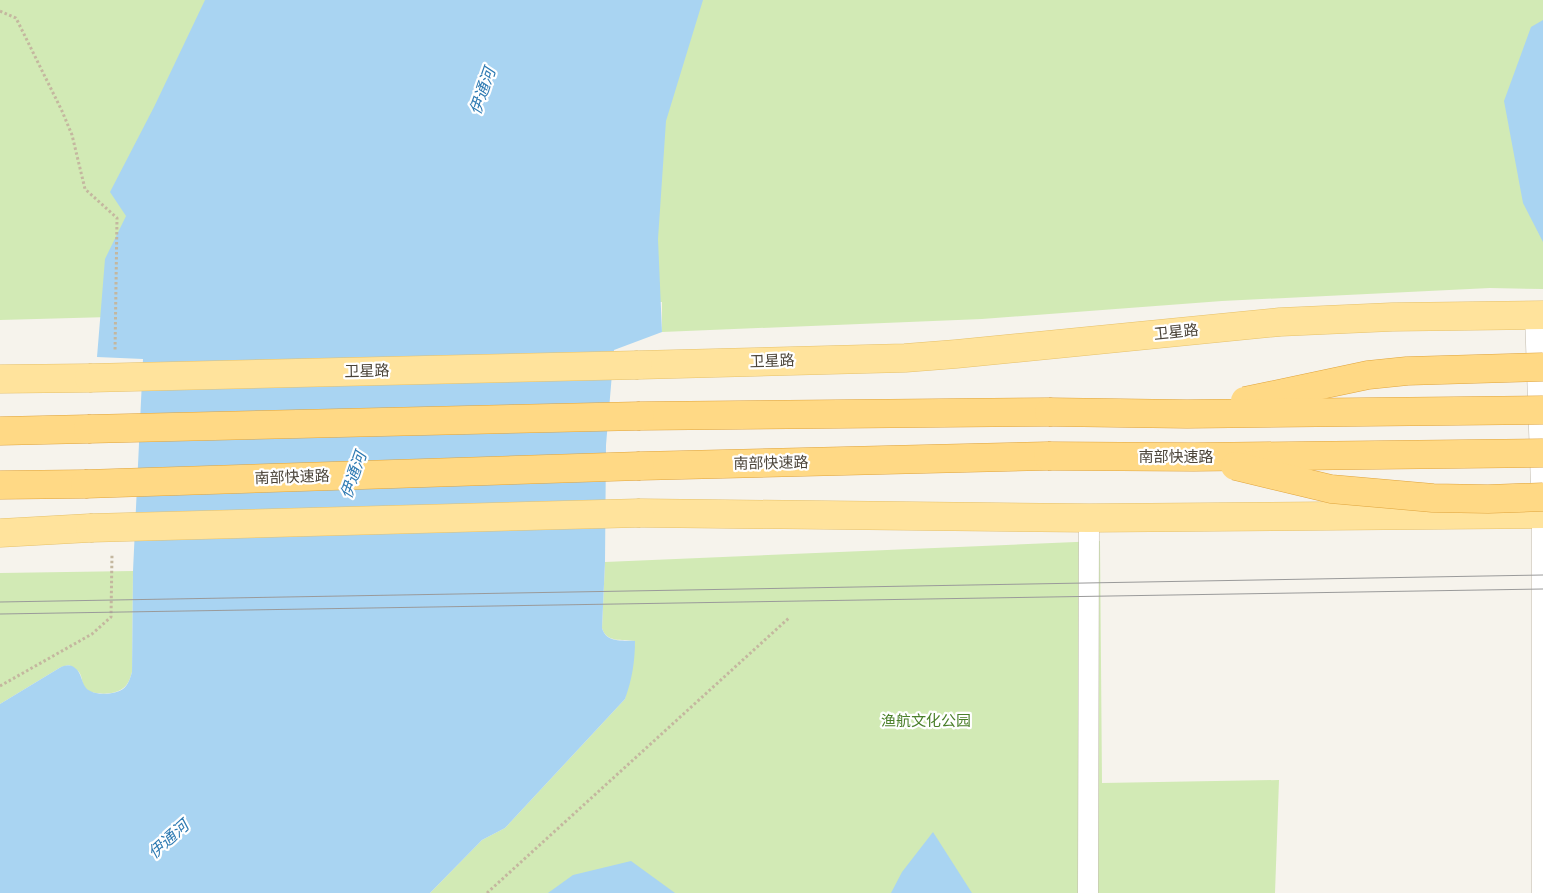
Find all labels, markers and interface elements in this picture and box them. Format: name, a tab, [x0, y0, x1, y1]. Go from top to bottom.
water label: 伊通河	[463, 62, 502, 118]
street label: 卫星路	[1152, 318, 1200, 345]
street label: 卫星路	[749, 348, 795, 373]
street label: 卫星路	[344, 359, 390, 382]
street label: 南部快速路	[1138, 445, 1214, 468]
water label: 伊通河	[334, 446, 373, 502]
street label: 南部快速路	[733, 450, 809, 475]
street label: 南部快速路	[254, 464, 330, 489]
park label: 渔航文化公园	[881, 709, 971, 732]
water label: 伊通河	[142, 812, 196, 864]

